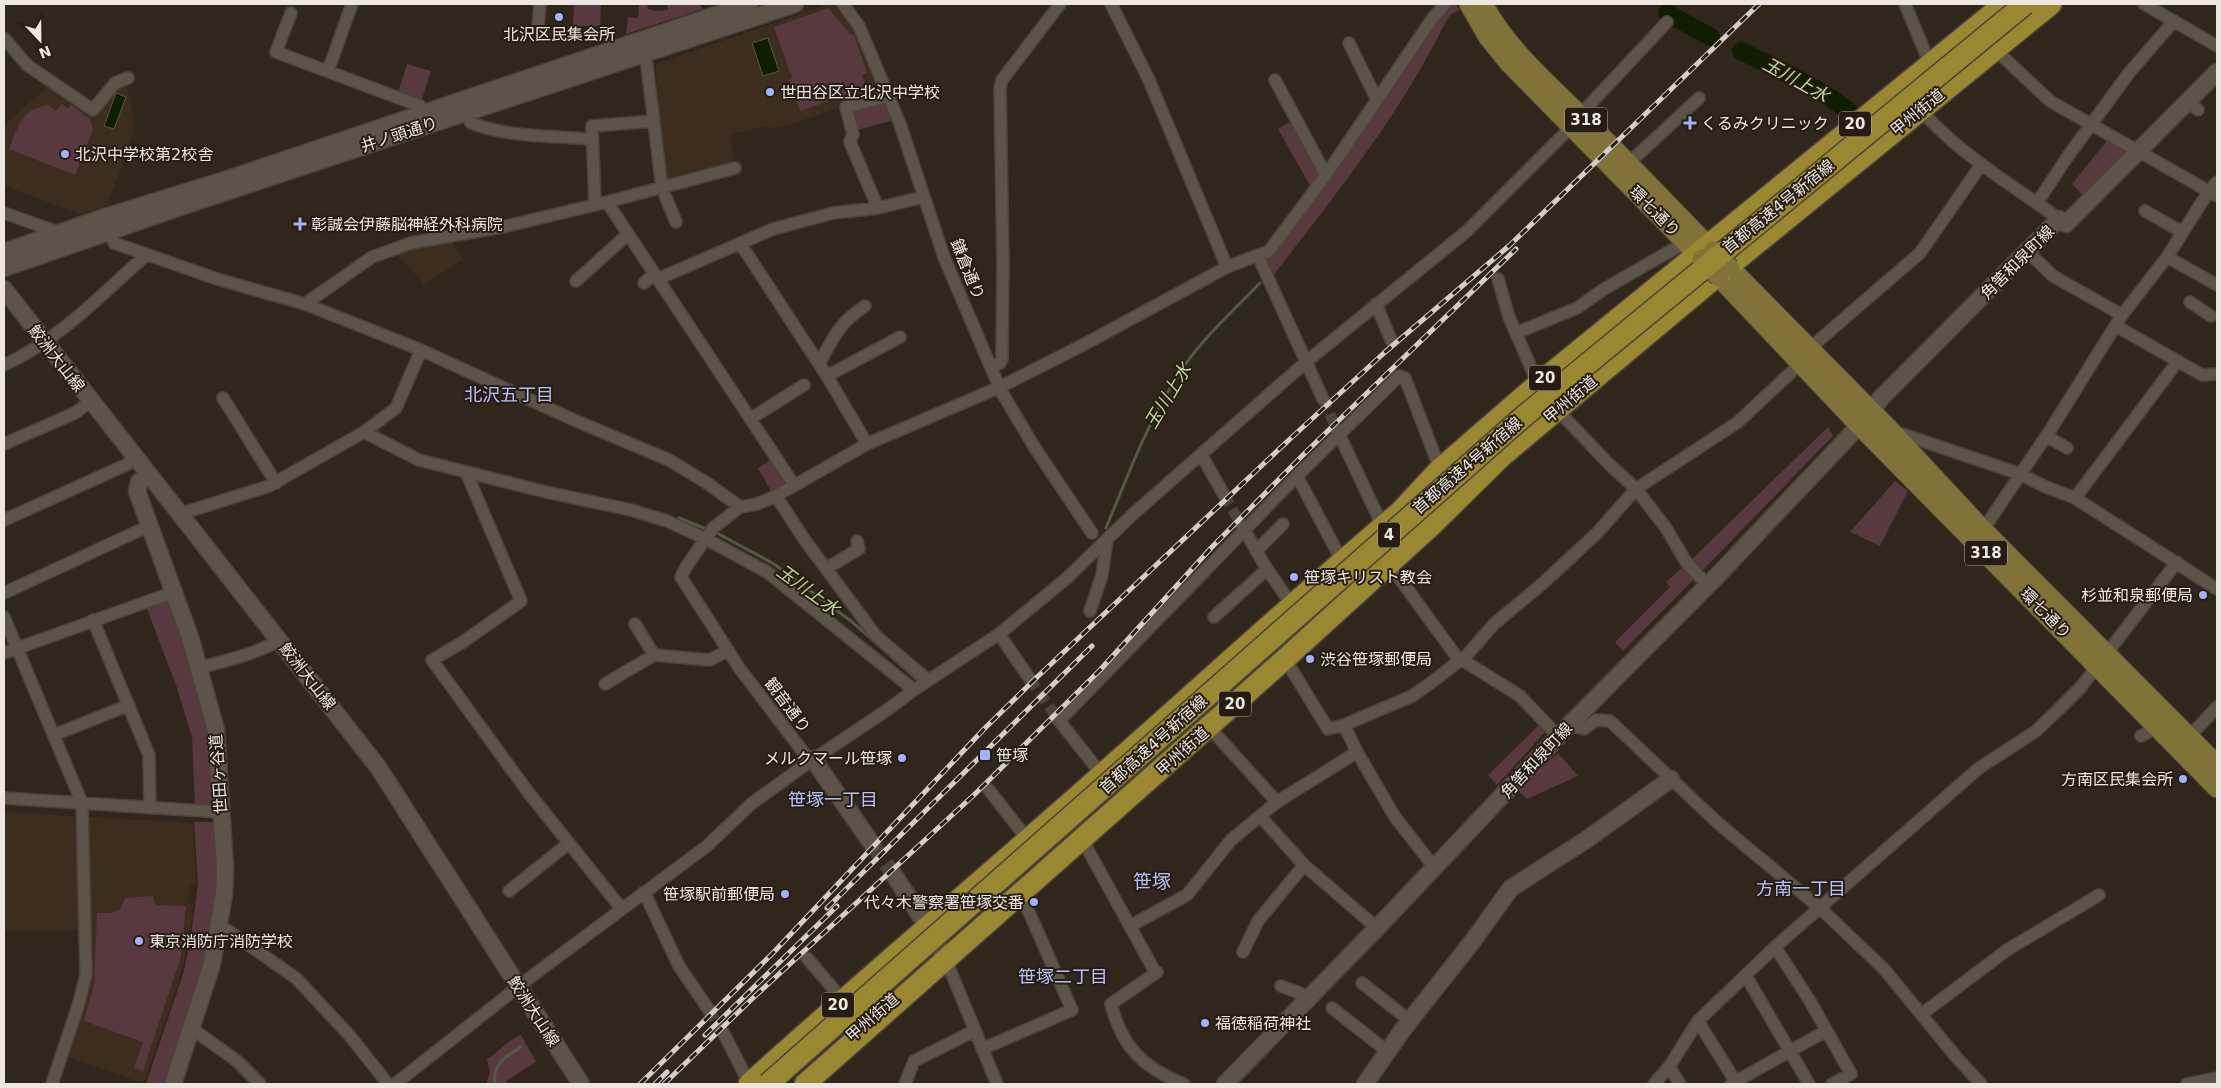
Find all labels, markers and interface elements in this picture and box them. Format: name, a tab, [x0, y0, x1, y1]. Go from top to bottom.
marker: 北沢区民集会所	[553, 11, 565, 23]
north arrow	[15, 15, 65, 65]
place label: 北沢区民集会所	[503, 25, 615, 44]
text: N	[36, 42, 53, 62]
water label: 玉川上水	[1760, 53, 1835, 107]
place label: 世田谷区立北沢中学校	[780, 83, 940, 102]
street label: 甲州街道	[1886, 85, 1948, 140]
marker: 世田谷区立北沢中学校	[764, 86, 776, 98]
road number: 318	[1565, 108, 1607, 132]
road number: 20	[1839, 112, 1871, 136]
street label: 井ノ頭通り	[358, 113, 440, 156]
place label: くるみクリニック	[1701, 114, 1829, 133]
marker: くるみクリニック	[1683, 116, 1697, 130]
place label: 北沢中学校第2校舎	[75, 145, 213, 164]
marker: 北沢中学校第2校舎	[59, 148, 71, 160]
street label: 首都高速4号新宿線	[1719, 156, 1838, 257]
street label: 環七通り	[1625, 182, 1684, 241]
place label: 彰誠会伊藤脳神経外科病院	[311, 215, 503, 234]
marker: 彰誠会伊藤脳神経外科病院	[293, 217, 307, 231]
street label: 角筈和泉町線	[1977, 222, 2058, 303]
street label: 鎌倉通り	[947, 236, 988, 302]
street label: 鮫洲大山線	[24, 321, 89, 396]
water label: 玉川上水	[1140, 358, 1196, 432]
road number: 20	[1529, 366, 1561, 390]
street label: 甲州街道	[1540, 372, 1601, 427]
district label: 北沢五丁目	[464, 384, 554, 405]
street label: 首都高速4号新宿線	[1409, 413, 1526, 518]
road number: 4	[1378, 522, 1400, 548]
road number: 318	[1965, 540, 2007, 566]
water label: 玉川上水	[773, 560, 845, 620]
place label: 笹塚キリスト教会	[1304, 568, 1432, 587]
marker: 笹塚キリスト教会	[1288, 571, 1300, 583]
street label: 環七通り	[2016, 584, 2075, 643]
place label: 杉並和泉郵便局	[2081, 586, 2193, 605]
marker: 杉並和泉郵便局	[2197, 589, 2209, 601]
street label: 鮫洲大山線	[275, 639, 340, 714]
place label: 渋谷笹塚郵便局	[1320, 650, 1432, 669]
marker: 渋谷笹塚郵便局	[1304, 653, 1316, 665]
street label: 観音通り	[761, 674, 814, 737]
street label: 首都高速4号新宿線	[1096, 691, 1211, 798]
road number: 20	[1219, 692, 1251, 716]
street label: 角筈和泉町線	[1497, 719, 1576, 802]
street label: 甲州街道	[1152, 723, 1212, 780]
street label: 世田ヶ谷道	[206, 733, 231, 815]
place label: 笹塚	[996, 746, 1028, 765]
marker: 笹塚	[978, 748, 992, 762]
place label: メルクマール笹塚	[764, 749, 892, 768]
marker: メルクマール笹塚	[896, 752, 908, 764]
place label: 方南区民集会所	[2061, 770, 2173, 789]
marker: 方南区民集会所	[2177, 773, 2189, 785]
district label: 笹塚一丁目	[788, 789, 878, 810]
district label: 笹塚	[1133, 870, 1171, 892]
district label: 方南一丁目	[1756, 878, 1846, 899]
place label: 笹塚駅前郵便局	[663, 885, 775, 904]
marker: 笹塚駅前郵便局	[779, 888, 791, 900]
place label: 代々木警察署笹塚交番	[864, 893, 1024, 912]
marker: 代々木警察署笹塚交番	[1028, 896, 1040, 908]
place label: 東京消防庁消防学校	[149, 932, 293, 951]
marker: 東京消防庁消防学校	[133, 935, 145, 947]
district label: 笹塚二丁目	[1018, 966, 1108, 987]
street label: 鮫洲大山線	[504, 973, 563, 1050]
street label: 甲州街道	[842, 989, 903, 1046]
road number: 20	[822, 992, 854, 1018]
place label: 福徳稲荷神社	[1215, 1014, 1311, 1033]
marker: 福徳稲荷神社	[1199, 1017, 1211, 1029]

